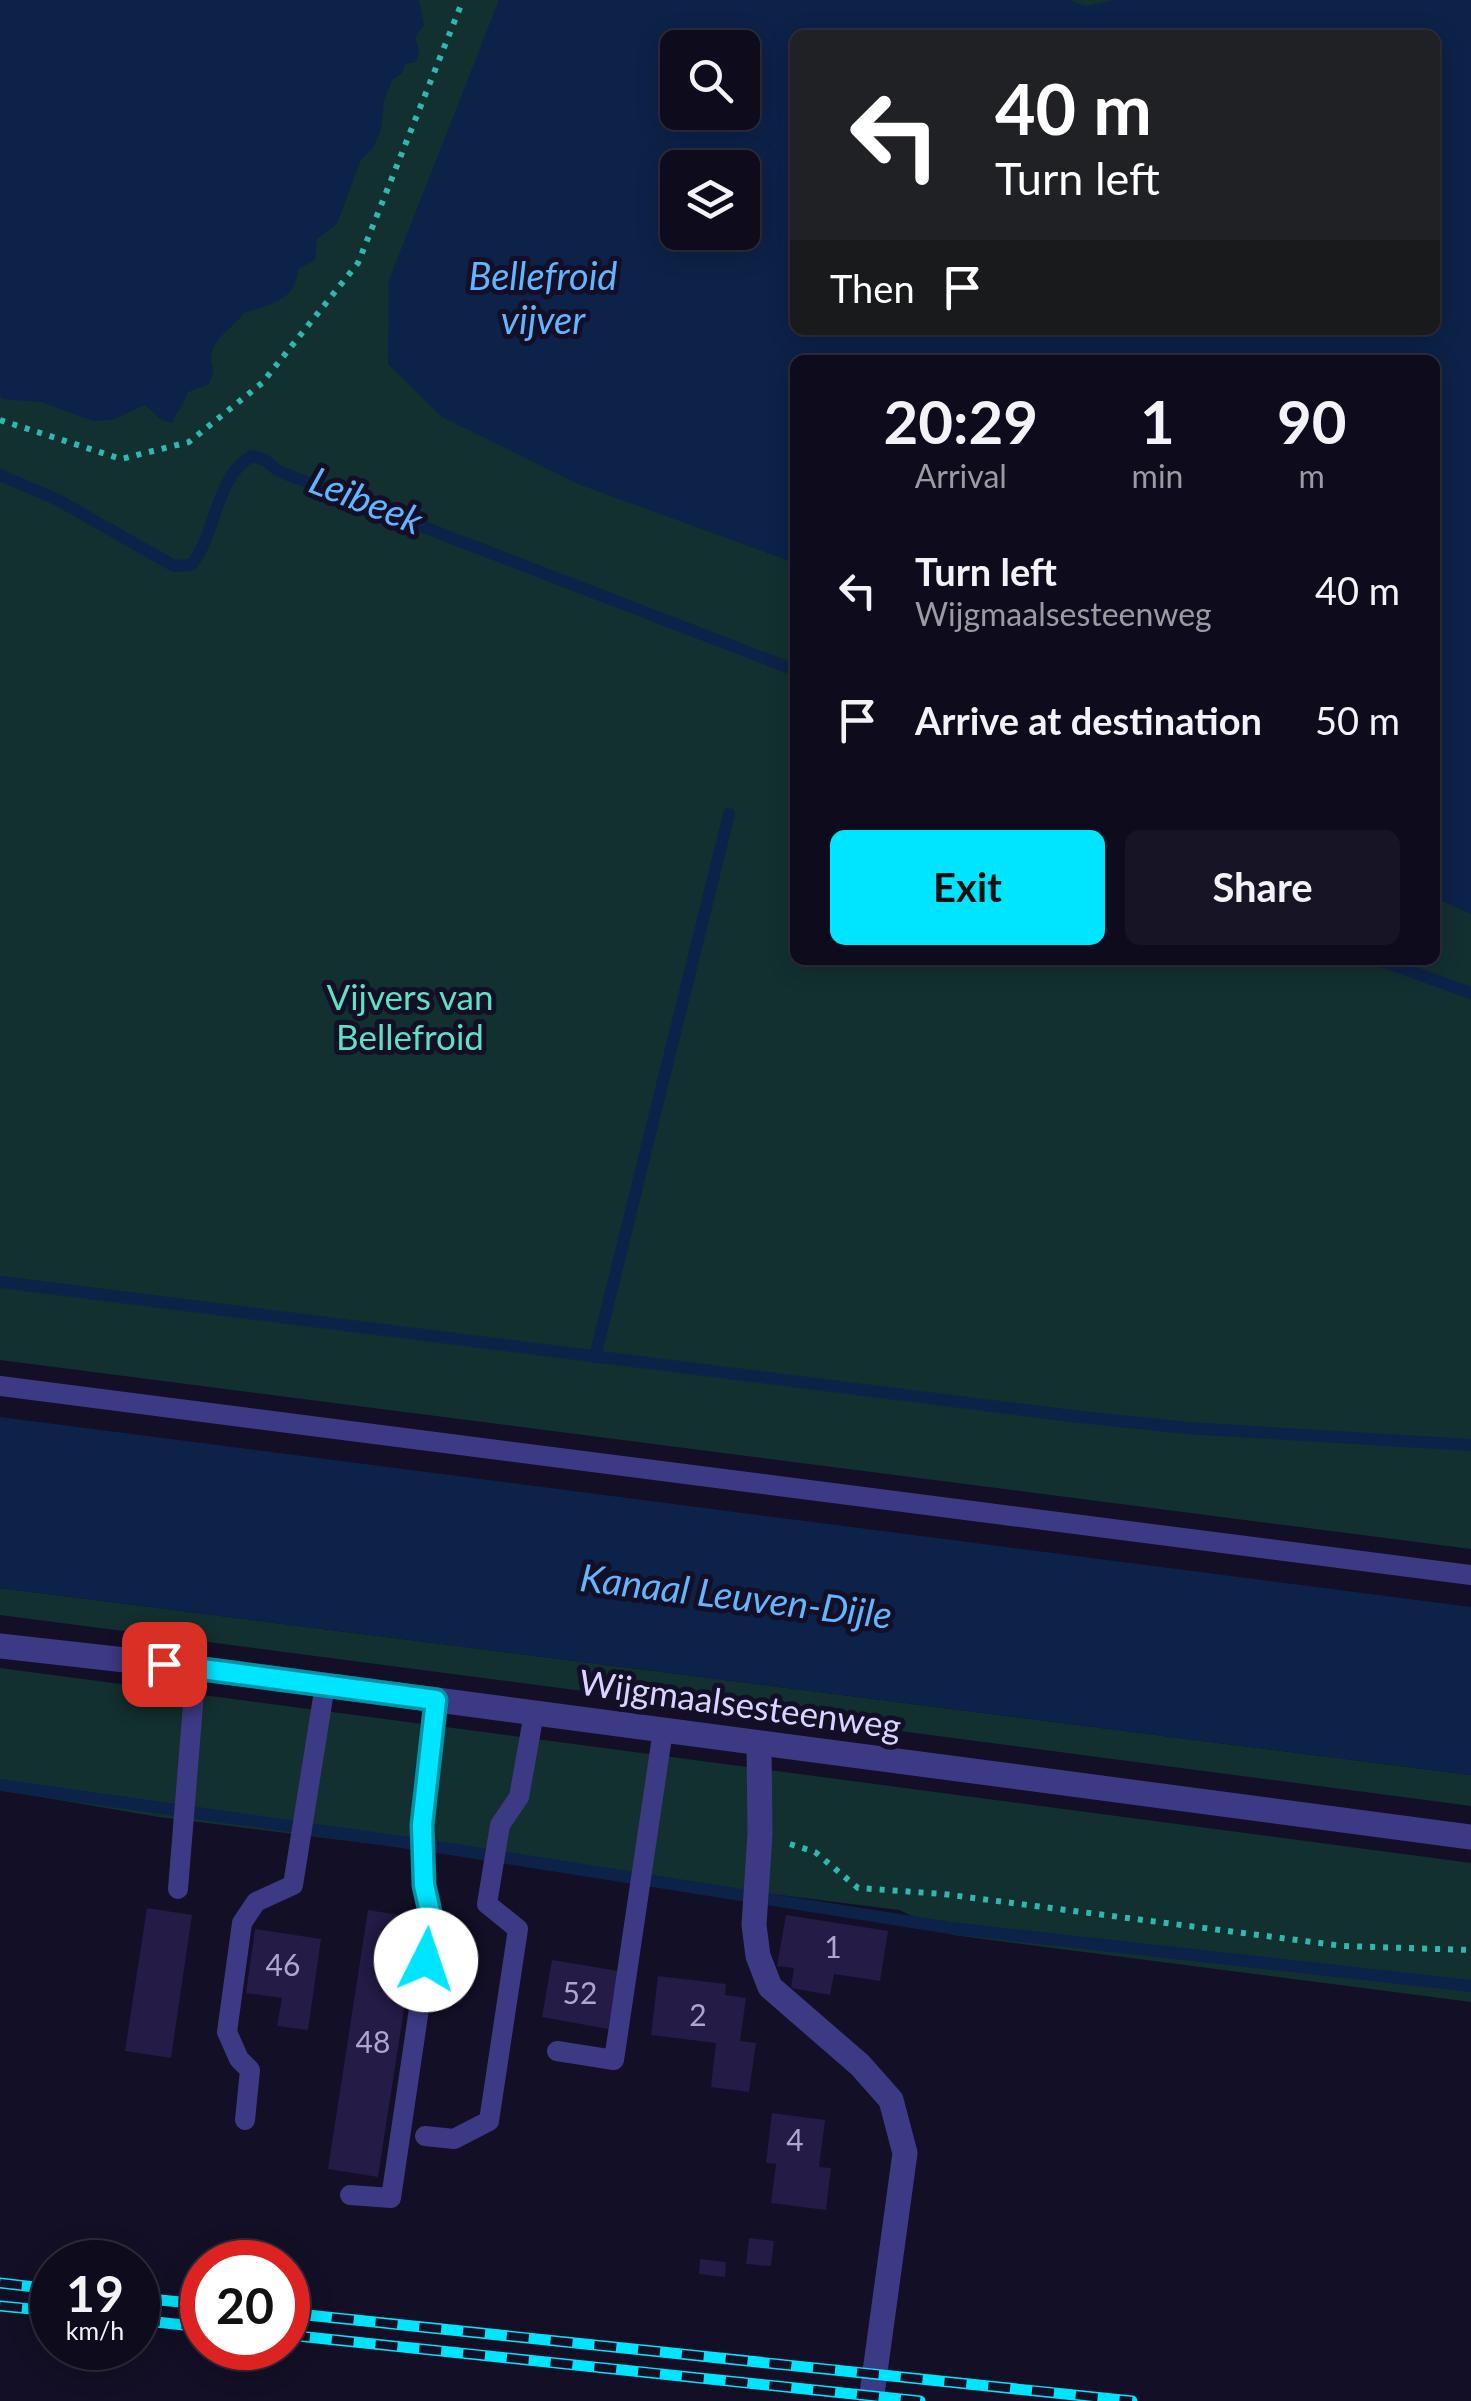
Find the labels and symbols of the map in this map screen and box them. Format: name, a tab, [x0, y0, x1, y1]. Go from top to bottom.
water label: Bellefroid vijver	[469, 252, 617, 342]
water label: Leibeek	[303, 456, 431, 543]
park label: Vijvers van Bellefroid	[326, 975, 494, 1057]
water label: Kanaal Leuven-Dijle	[578, 1553, 895, 1637]
pin	[122, 1622, 207, 1707]
street label: Wijgmaalsesteenweg	[577, 1660, 904, 1746]
position arrow	[374, 1908, 478, 2012]
house number: 1	[824, 1928, 842, 1964]
house number: 46	[266, 1946, 300, 1982]
house number: 52	[563, 1974, 597, 2010]
house number: 2	[689, 1996, 707, 2032]
house number: 48	[356, 2023, 390, 2059]
house number: 4	[786, 2121, 804, 2157]
speed limit sign: 20	[180, 2240, 310, 2370]

